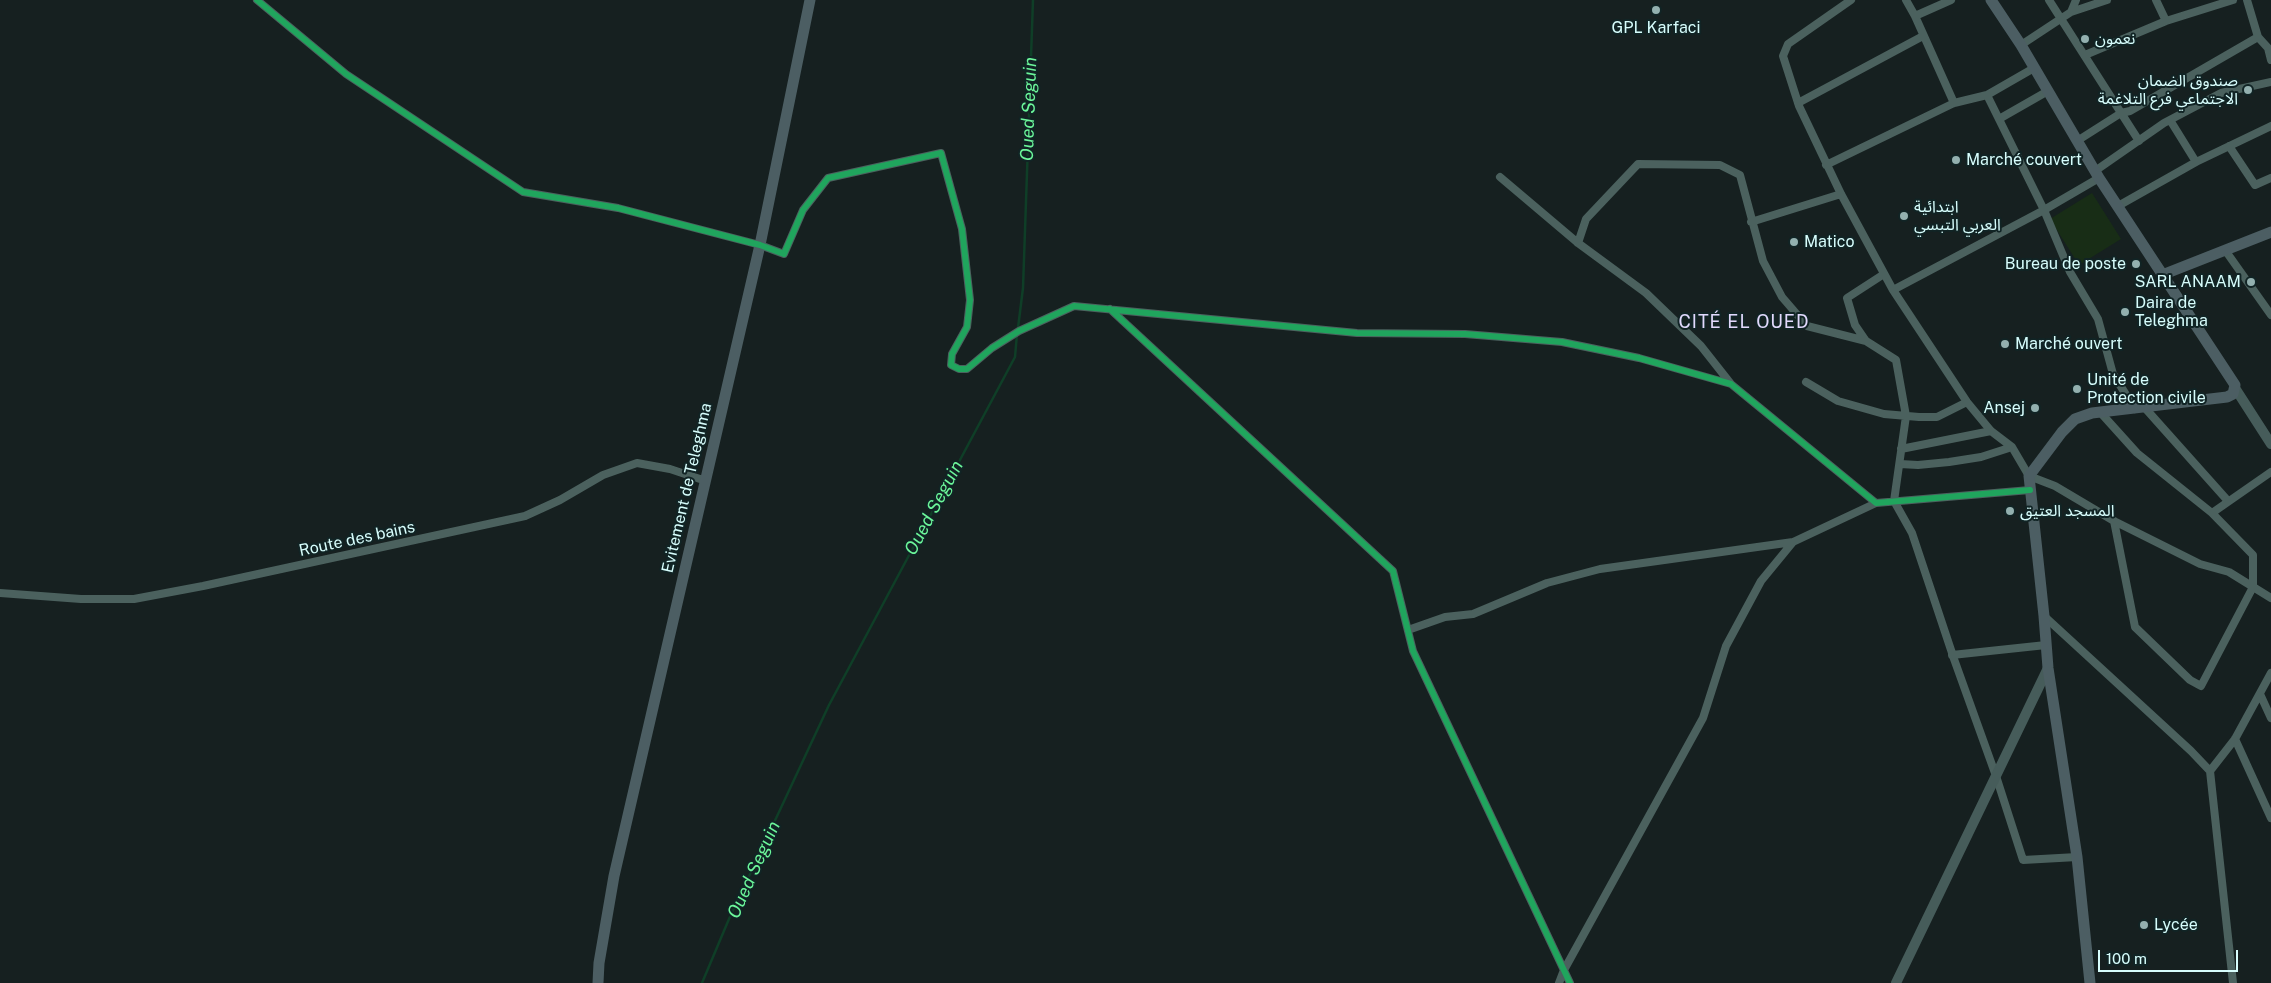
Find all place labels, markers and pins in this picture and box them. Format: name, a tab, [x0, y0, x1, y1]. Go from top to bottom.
marker: GPL Karfaci	[1650, 4, 1662, 16]
place label: GPL Karfaci	[1612, 18, 1700, 38]
place label: نعمون	[2095, 29, 2135, 49]
marker: نعمون	[2079, 33, 2091, 45]
place label: صندوق الضمان الاجتماعي فرع التلاغمة	[2098, 71, 2238, 109]
marker: صندوق الضمان الاجتماعي فرع التلاغمة	[2242, 84, 2254, 96]
place label: Marché couvert	[1966, 150, 2082, 170]
marker: Marché couvert	[1950, 154, 1962, 166]
place label: ابتدائية العربي التبسي	[1914, 197, 2001, 235]
marker: ابتدائية العربي التبسي	[1898, 210, 1910, 222]
place label: Matico	[1804, 232, 1854, 252]
marker: Matico	[1788, 236, 1800, 248]
place label: Bureau de poste	[2005, 254, 2126, 274]
marker: Bureau de poste	[2130, 258, 2142, 270]
place label: SARL ANAAM	[2135, 272, 2241, 292]
marker: SARL ANAAM	[2245, 276, 2257, 288]
place label: Daira de Teleghma	[2135, 293, 2208, 331]
marker: Daira de Teleghma	[2119, 306, 2131, 318]
place label: Marché ouvert	[2015, 334, 2122, 354]
marker: Marché ouvert	[1999, 338, 2011, 350]
place label: Unité de Protection civile	[2087, 370, 2206, 408]
marker: Unité de Protection civile	[2071, 383, 2083, 395]
place label: Ansej	[1983, 398, 2025, 418]
marker: Ansej	[2029, 402, 2041, 414]
place label: المسجد العتيق	[2020, 501, 2115, 521]
marker: المسجد العتيق	[2004, 505, 2016, 517]
place label: Lycée	[2154, 915, 2198, 935]
marker: Lycée	[2138, 919, 2150, 931]

